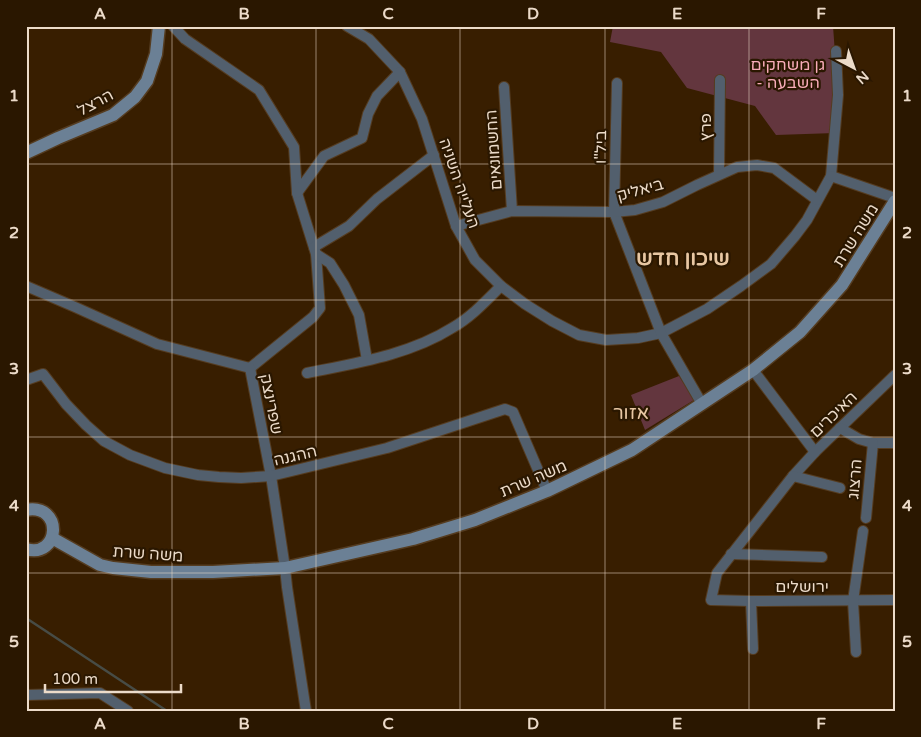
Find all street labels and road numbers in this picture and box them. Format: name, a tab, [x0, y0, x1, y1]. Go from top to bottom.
street label: הרצל	[74, 85, 117, 121]
street label: החשמונאים	[481, 109, 507, 191]
street label: פרץ	[696, 113, 716, 141]
street label: ביל"ו	[591, 130, 611, 164]
street label: העלייה השניה	[434, 136, 484, 231]
street label: ביאליק	[615, 174, 666, 206]
street label: משה שרת	[829, 200, 883, 271]
street label: שפרינצק	[255, 372, 287, 436]
street label: האיכרים	[806, 387, 862, 442]
street label: ההגנה	[272, 441, 319, 471]
street label: משה שרת	[497, 456, 570, 502]
street label: הרצוג	[843, 458, 867, 500]
street label: משה שרת	[112, 542, 184, 566]
street label: ירושלים	[775, 577, 829, 597]

